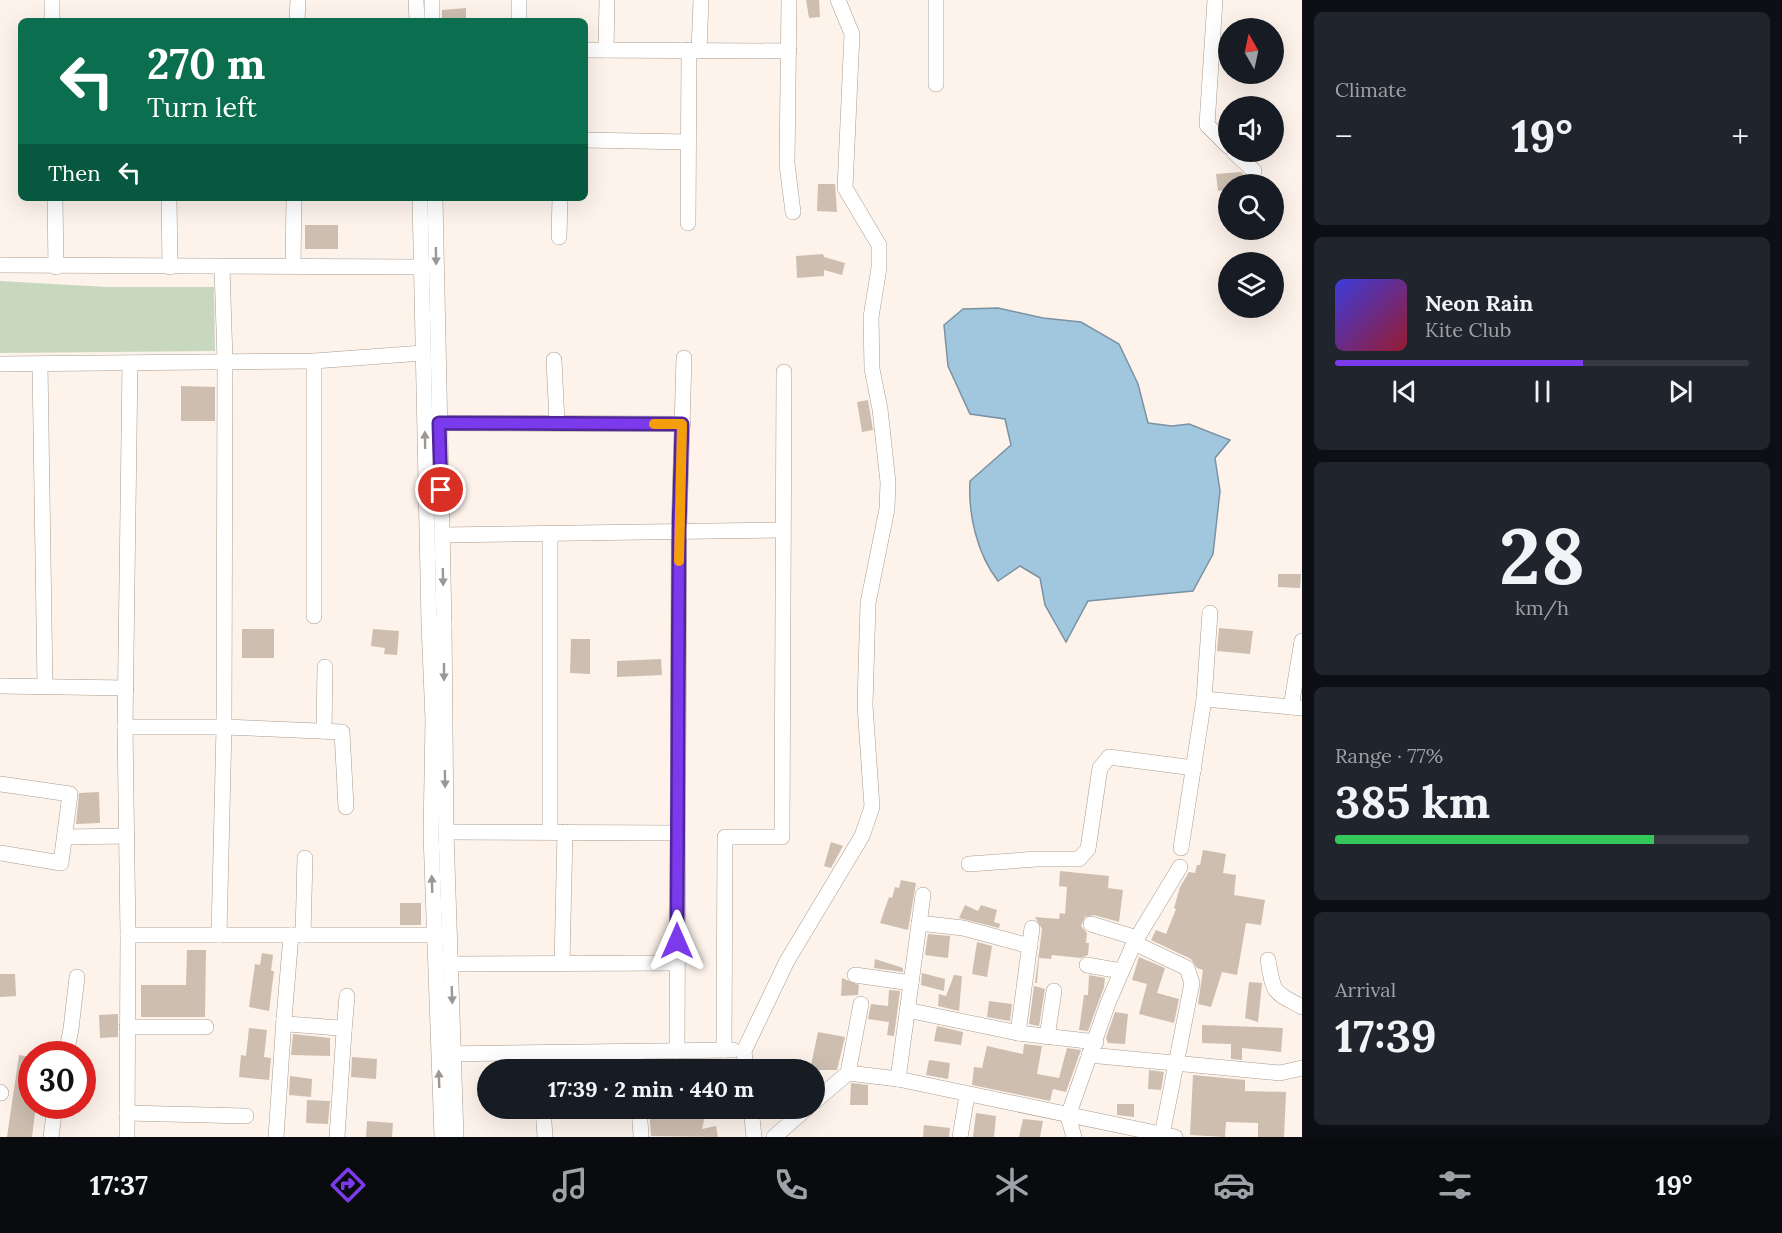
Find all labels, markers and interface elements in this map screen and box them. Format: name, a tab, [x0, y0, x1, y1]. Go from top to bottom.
north arrow	[1218, 18, 1284, 84]
map controls	[1218, 18, 1284, 318]
text: 270 m	[147, 37, 265, 91]
icon: left	[48, 42, 126, 120]
text: Climate	[1335, 77, 1407, 102]
text: Turn left	[147, 90, 257, 124]
button: sound	[1218, 96, 1284, 162]
text: 19°	[1511, 107, 1573, 164]
text: −	[1335, 115, 1353, 157]
text: +	[1731, 115, 1749, 157]
icon: left	[113, 156, 146, 189]
text: Then	[48, 159, 101, 187]
button: search	[1218, 174, 1284, 240]
one-way arrow	[431, 247, 441, 266]
button: layers	[1218, 252, 1284, 318]
text: Neon Rain	[1425, 289, 1533, 317]
text: Kite Club	[1425, 317, 1511, 342]
icon: previous	[1388, 375, 1421, 408]
icon: pause	[1526, 375, 1559, 408]
icon: next	[1664, 375, 1697, 408]
one-way arrow	[420, 430, 430, 449]
pin	[415, 464, 466, 515]
icon: arrive	[424, 473, 457, 506]
text: 28	[1499, 506, 1585, 605]
one-way arrow	[438, 568, 448, 587]
text: km/h	[1515, 595, 1569, 620]
one-way arrow	[439, 663, 449, 682]
text: Range · 77%	[1335, 743, 1443, 768]
one-way arrow	[440, 769, 450, 788]
text: 385 km	[1335, 773, 1490, 830]
one-way arrow	[428, 874, 437, 893]
position arrow	[645, 909, 709, 973]
text: Arrival	[1335, 977, 1396, 1002]
one-way arrow	[447, 985, 456, 1004]
text: 17:39	[1335, 1007, 1437, 1064]
speed limit sign: 30	[18, 1041, 96, 1119]
one-way arrow	[435, 1069, 444, 1088]
text: 17:39 · 2 min · 440 m	[548, 1075, 754, 1103]
icon: directions	[327, 1164, 369, 1206]
icon: music	[549, 1164, 591, 1206]
icon: phone	[770, 1164, 812, 1206]
icon: climate	[991, 1164, 1033, 1206]
icon: car	[1213, 1164, 1255, 1206]
icon: filters	[1434, 1164, 1476, 1206]
text: 17:37	[90, 1168, 148, 1202]
text: 19°	[1655, 1168, 1692, 1202]

